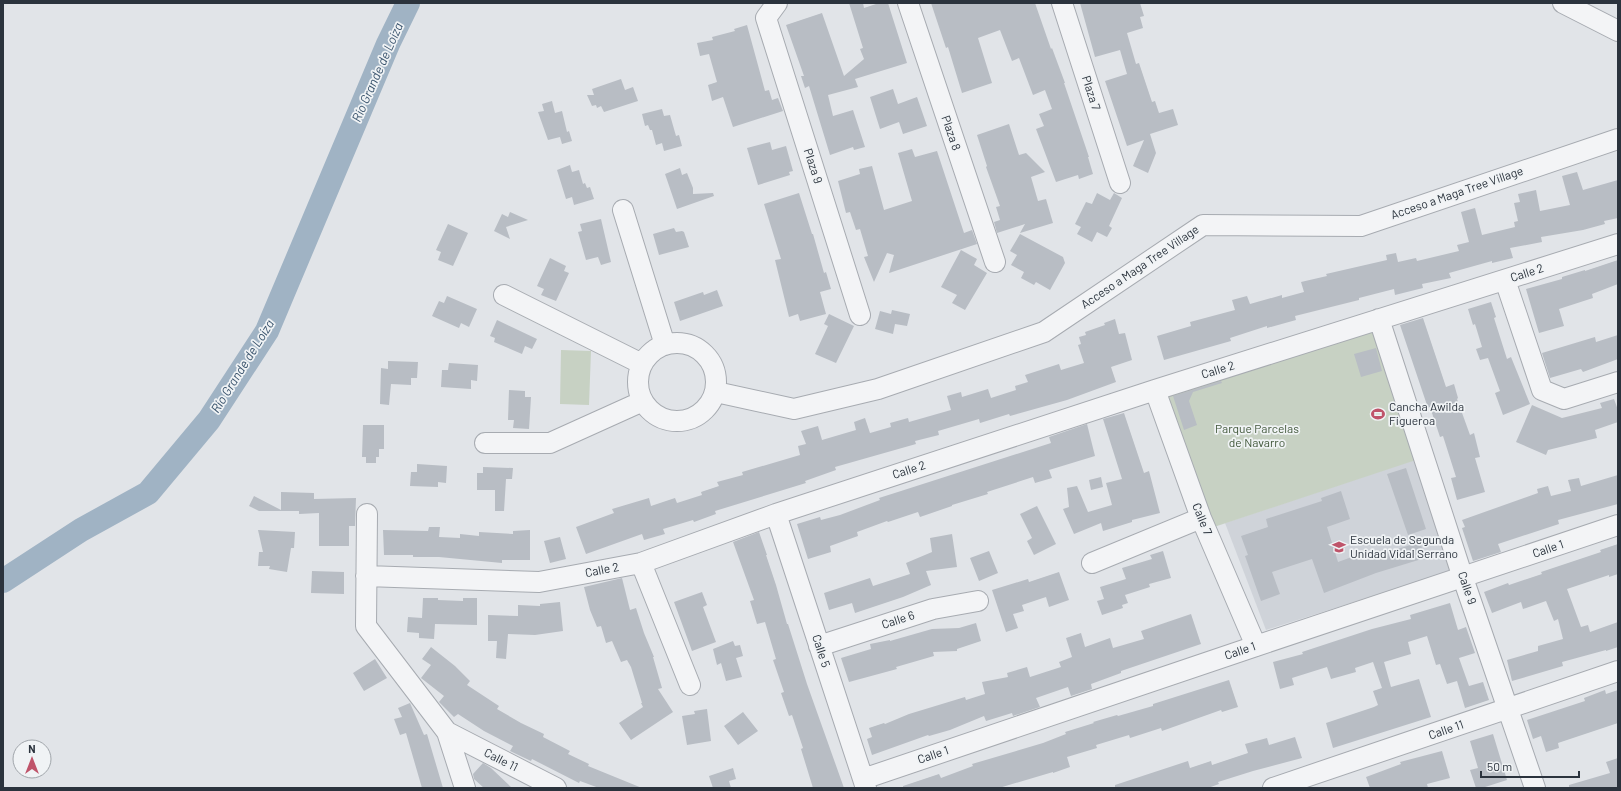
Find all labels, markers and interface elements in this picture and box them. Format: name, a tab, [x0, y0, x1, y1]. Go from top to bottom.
water label: Río Grande de Loíza	[348, 20, 406, 124]
street label: Plaza 7	[1080, 74, 1104, 112]
street label: Plaza 8	[939, 113, 964, 152]
street label: Plaza 9	[802, 146, 826, 185]
street label: Acceso a Maga Tree Village	[1389, 163, 1525, 221]
street label: Acceso a Maga Tree Village	[1078, 221, 1201, 311]
street label: Calle 2	[1508, 260, 1545, 284]
water label: Río Grande de Loíza	[207, 316, 277, 416]
street label: Calle 2	[1199, 357, 1236, 381]
place label: Cancha Awilda Figueroa	[1389, 399, 1464, 427]
sports icon: Cancha Awilda Figueroa	[1370, 406, 1386, 422]
park label: Parque Parcelas de Navarro	[1215, 421, 1299, 449]
street label: Calle 2	[890, 457, 927, 481]
street label: Calle 7	[1190, 501, 1216, 537]
place label: Escuela de Segunda Unidad Vidal Serrano	[1350, 532, 1458, 560]
street label: Calle 1	[1530, 536, 1565, 560]
school or university icon: Escuela de Segunda Unidad Vidal Serrano	[1331, 539, 1347, 555]
street label: Calle 2	[584, 559, 620, 579]
street label: Calle 9	[1456, 569, 1480, 606]
street label: Calle 6	[879, 607, 916, 631]
street label: Calle 5	[810, 632, 834, 669]
street label: Calle 1	[1222, 638, 1257, 662]
street label: Calle 11	[1426, 717, 1465, 742]
north arrow	[12, 739, 52, 779]
text: N	[28, 742, 36, 755]
street label: Calle 1	[915, 742, 950, 766]
street label: Calle 11	[482, 745, 521, 774]
scale bar	[1481, 753, 1579, 779]
text: 50 m	[1487, 759, 1512, 773]

